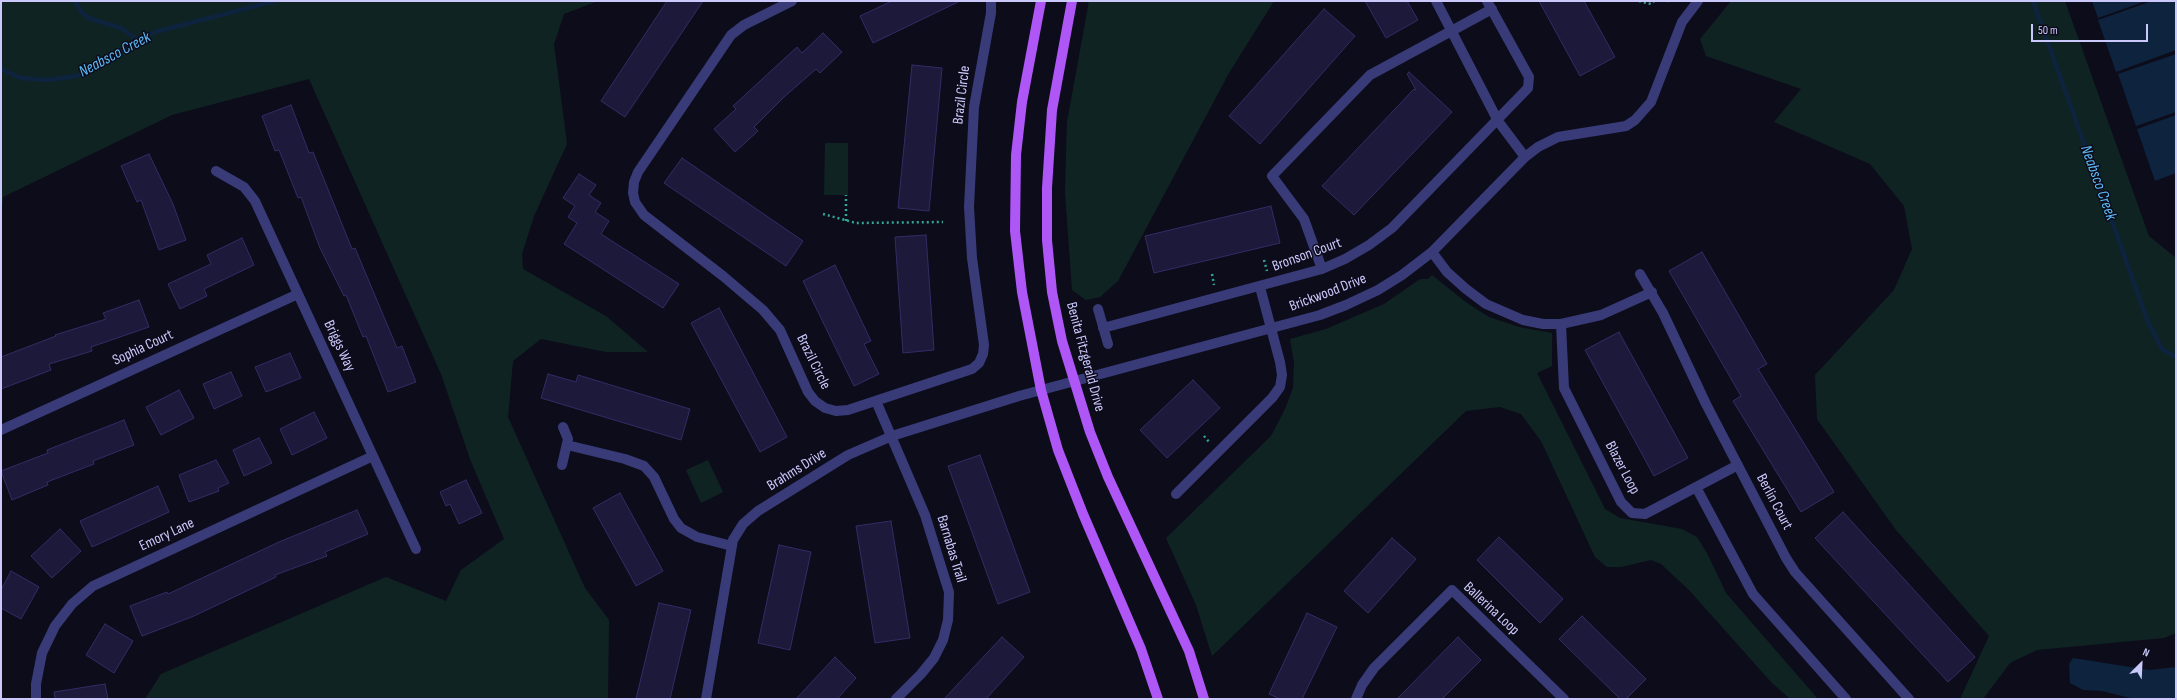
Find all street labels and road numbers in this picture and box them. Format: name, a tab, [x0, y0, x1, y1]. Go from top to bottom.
street label: Brazil Circle	[949, 65, 975, 125]
street label: Bronson Court	[1270, 234, 1344, 276]
street label: Brickwood Drive	[1287, 270, 1369, 316]
street label: Benita Fitzgerald Drive	[1062, 300, 1108, 414]
street label: Briggs Way	[319, 318, 359, 374]
street label: Sophia Court	[110, 326, 176, 370]
street label: Brazil Circle	[792, 332, 834, 392]
street label: Blazer Loop	[1601, 439, 1643, 497]
street label: Brahms Drive	[764, 445, 830, 495]
street label: Berlin Court	[1752, 471, 1796, 533]
street label: Barnabas Trail	[932, 513, 970, 585]
street label: Emory Lane	[137, 515, 197, 555]
street label: Ballerina Loop	[1459, 579, 1523, 639]

